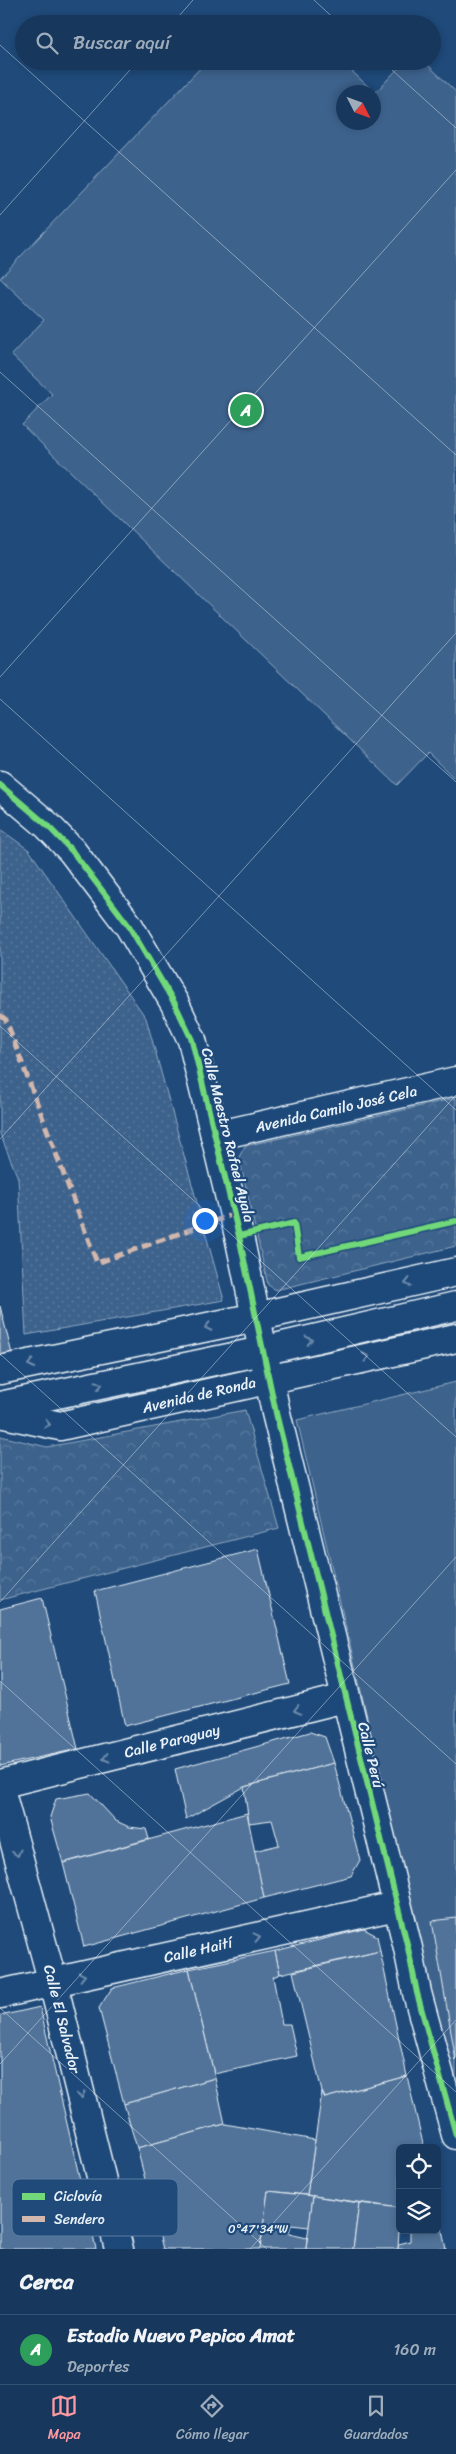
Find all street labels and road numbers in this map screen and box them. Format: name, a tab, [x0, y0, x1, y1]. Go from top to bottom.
street label: Calle Maestro Rafael Ayala	[194, 1045, 262, 1225]
street label: Avenida Camilo José Cela	[251, 1078, 420, 1141]
street label: Avenida de Ronda	[139, 1369, 259, 1421]
street label: Calle Paraguay	[121, 1716, 223, 1765]
street label: Calle Perú	[350, 1719, 392, 1792]
street label: Calle Haití	[161, 1929, 237, 1970]
street label: Calle El Salvador	[36, 1962, 88, 2077]

